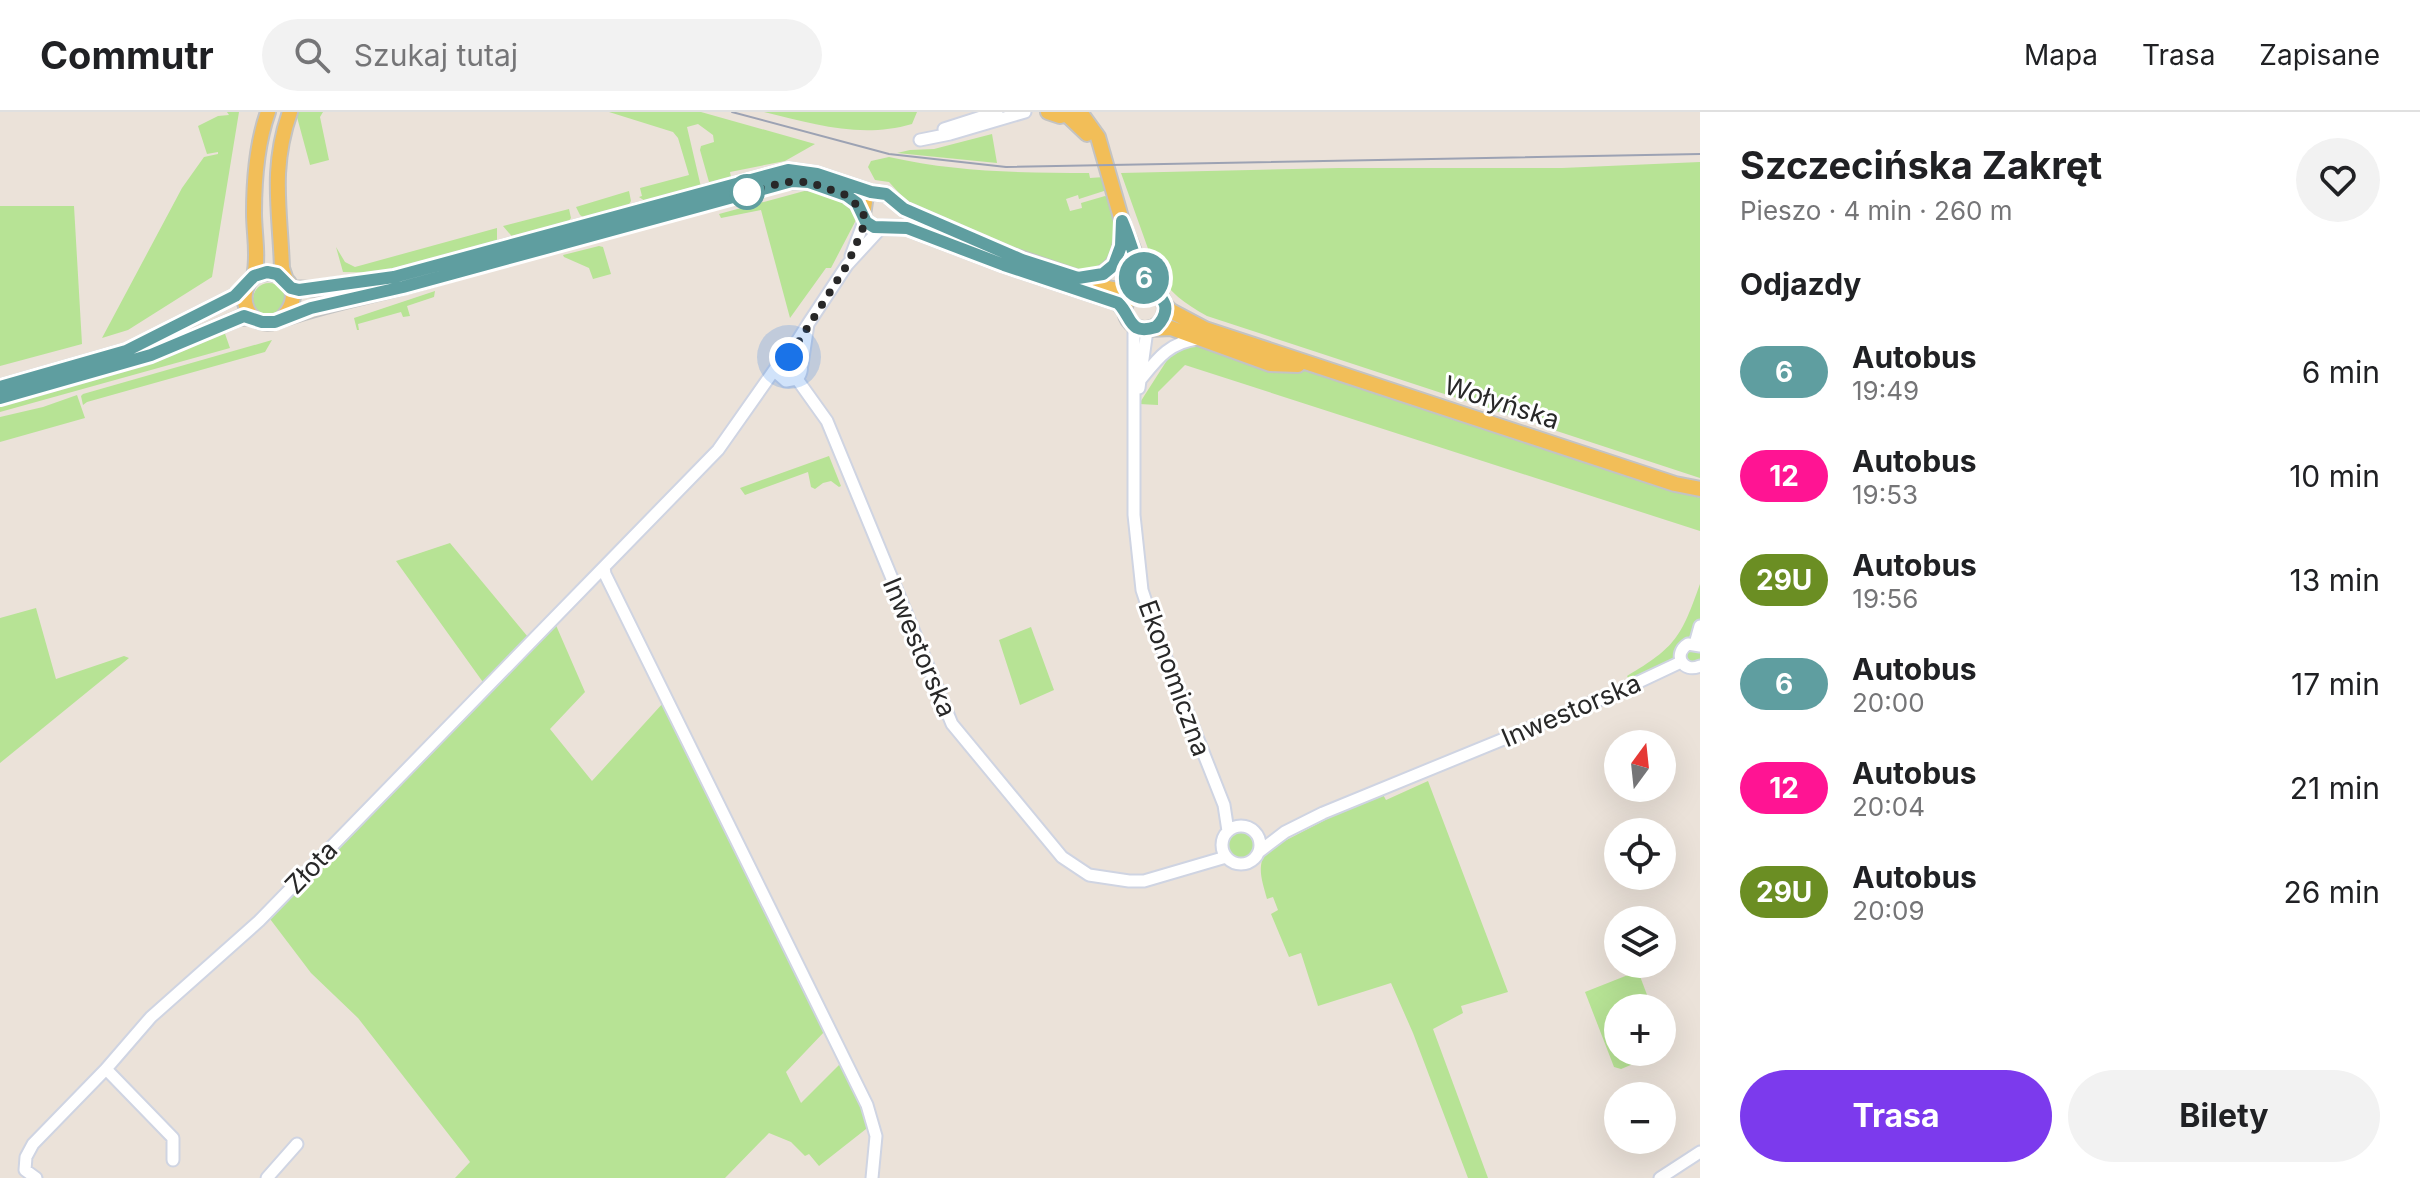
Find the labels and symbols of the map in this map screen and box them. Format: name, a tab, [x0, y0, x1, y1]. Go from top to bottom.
unlabelled marker	[730, 175, 764, 209]
line badge: 6	[1118, 252, 1170, 304]
your location	[769, 337, 809, 377]
street label: Wołyńska	[1441, 369, 1563, 435]
street label: Inwestorska	[877, 573, 963, 721]
street label: Ekonomiczna	[1132, 596, 1218, 760]
street label: Inwestorska	[1497, 667, 1645, 753]
north arrow	[1604, 730, 1676, 802]
street label: Złota	[278, 834, 344, 900]

